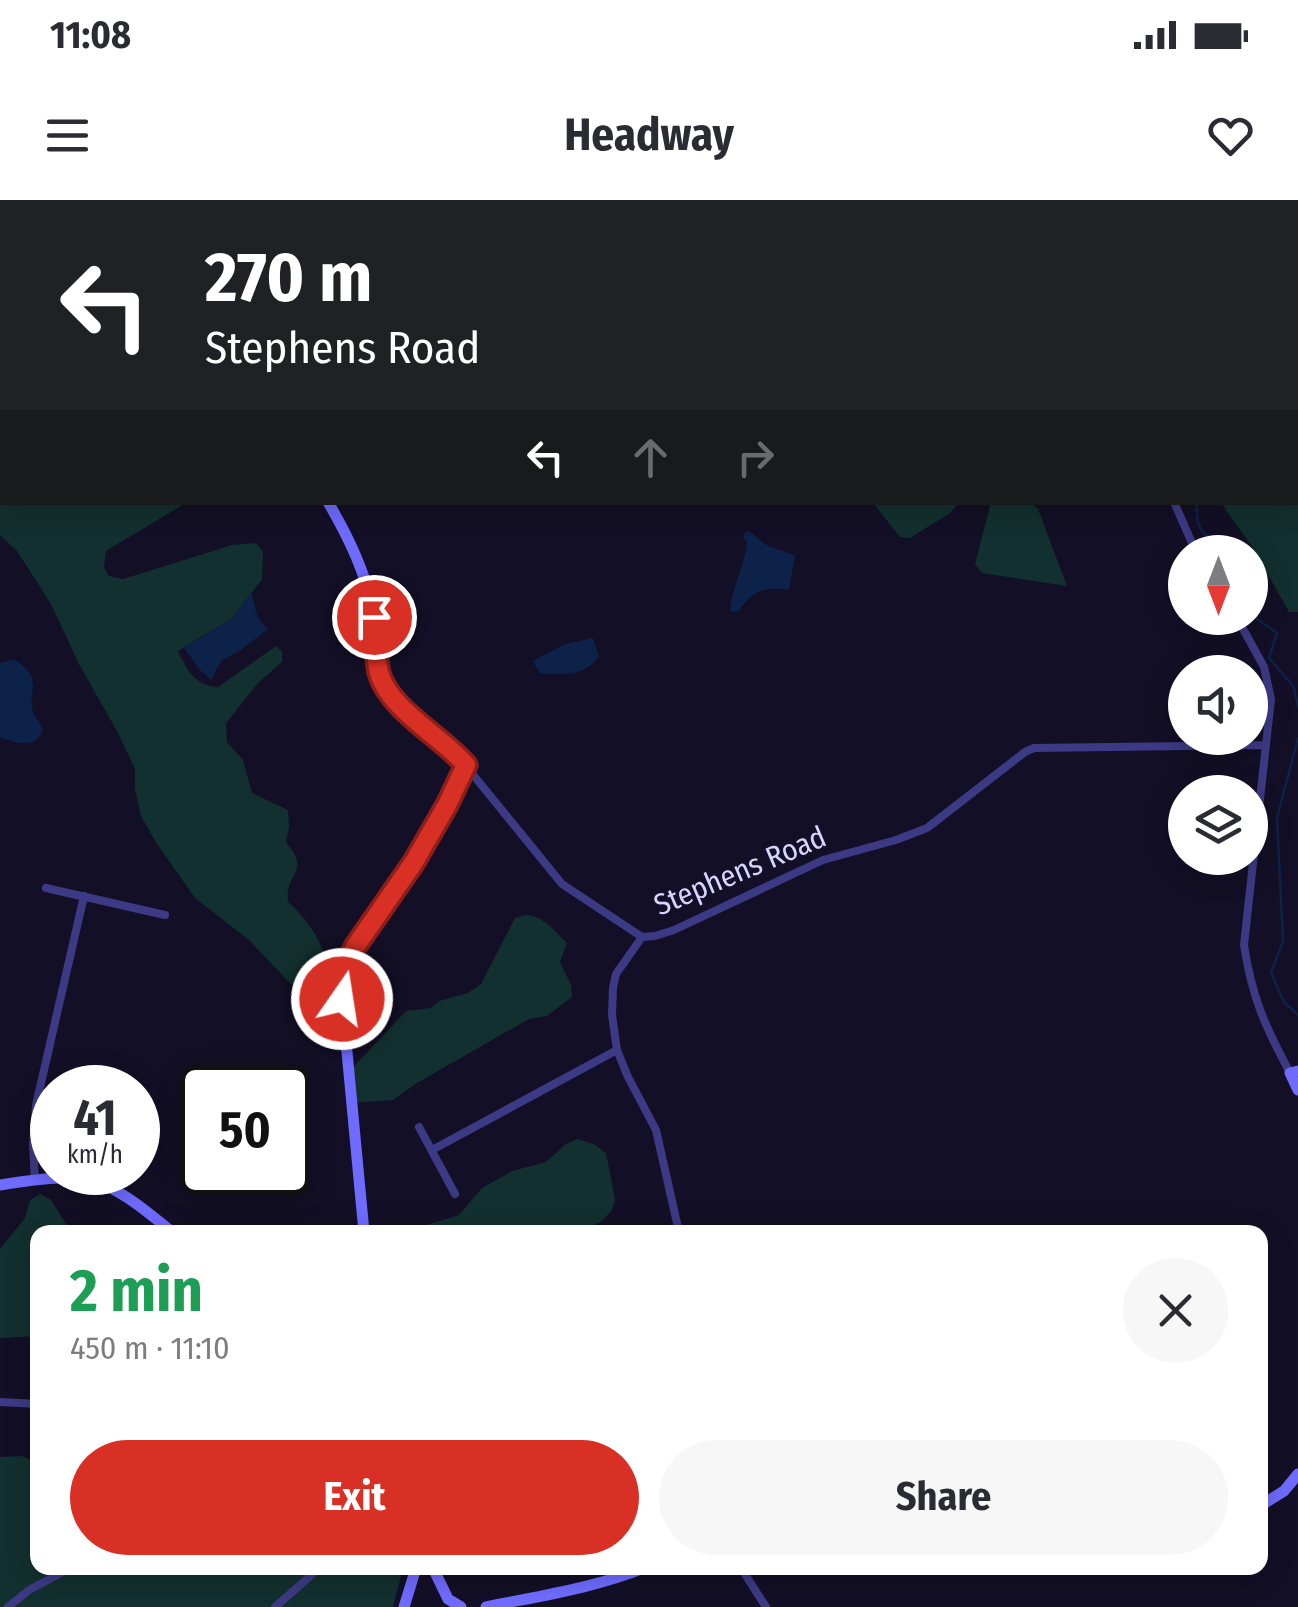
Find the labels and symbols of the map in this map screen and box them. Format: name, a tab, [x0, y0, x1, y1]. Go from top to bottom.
north arrow	[1168, 535, 1268, 635]
pin	[332, 575, 417, 660]
street label: Stephens Road	[649, 819, 831, 923]
position arrow	[290, 947, 394, 1051]
speed limit sign: 50	[180, 1065, 310, 1195]

